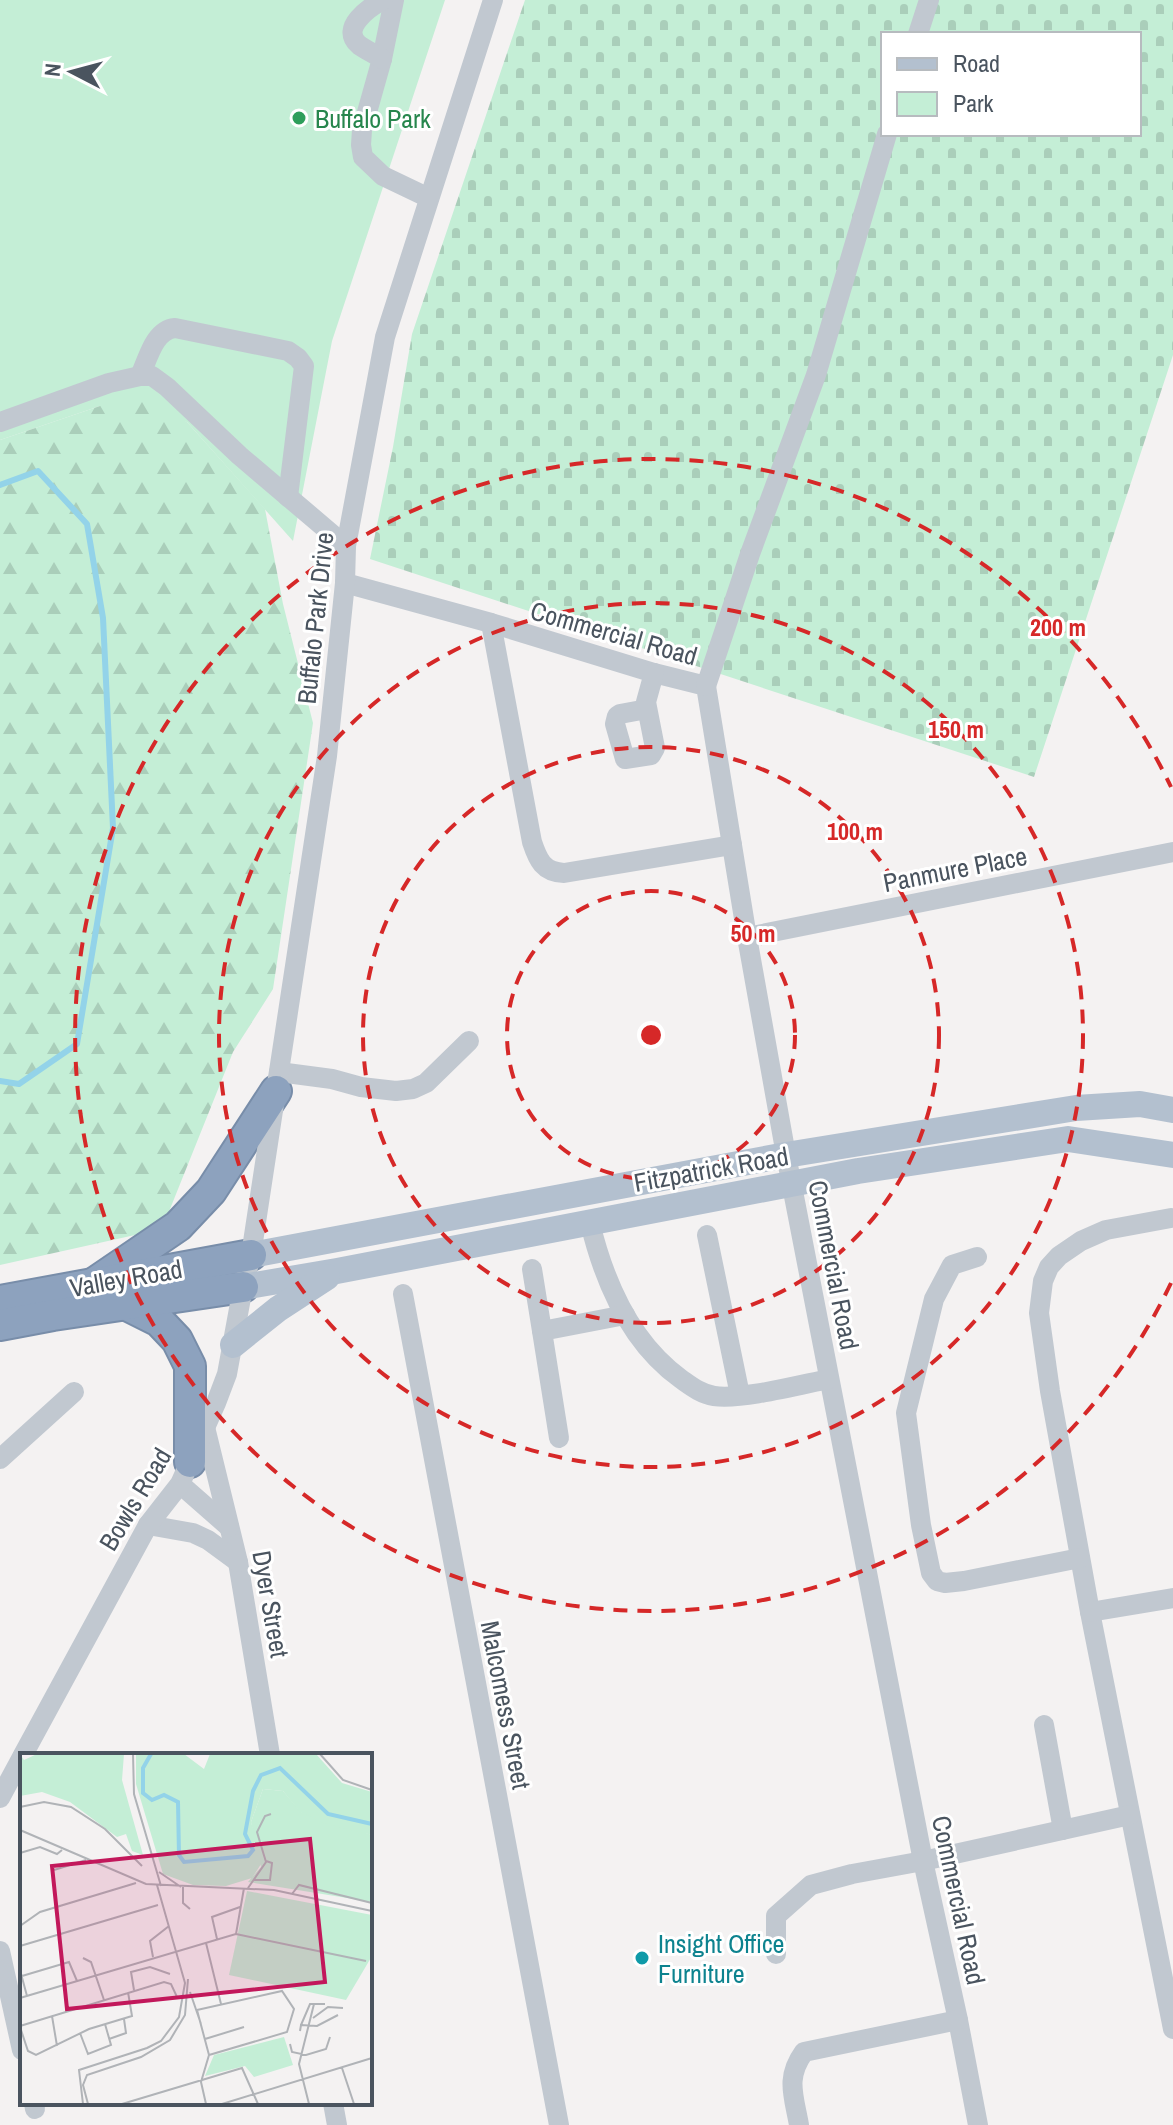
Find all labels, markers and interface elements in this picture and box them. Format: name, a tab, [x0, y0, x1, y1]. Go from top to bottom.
north arrow	[32, 32, 112, 112]
legend	[881, 32, 1141, 136]
text: Road	[953, 47, 1000, 79]
text: N	[37, 62, 68, 78]
text: Park	[953, 87, 994, 119]
place label: Buffalo Park	[315, 101, 431, 136]
marker: Buffalo Park	[290, 109, 308, 127]
street label: Buffalo Park Drive	[289, 530, 341, 706]
street label: Commercial Road	[527, 593, 701, 673]
text: 200 m	[1030, 611, 1086, 643]
text: 150 m	[928, 713, 984, 745]
text: 100 m	[827, 815, 883, 847]
street label: Panmure Place	[880, 838, 1030, 900]
text: 50 m	[731, 917, 775, 949]
centre of rings	[637, 1021, 665, 1049]
street label: Fitzpatrick Road	[631, 1138, 791, 1200]
street label: Commercial Road	[800, 1177, 868, 1353]
street label: Valley Road	[67, 1251, 185, 1305]
street label: Bowls Road	[91, 1441, 179, 1557]
street label: Dyer Street	[244, 1548, 298, 1660]
street label: Malcomess Street	[473, 1618, 539, 1792]
inset map	[20, 1753, 372, 2105]
street label: Commercial Road	[924, 1812, 994, 1988]
place label: Insight Office Furniture	[658, 1926, 784, 1991]
marker: Insight Office Furniture	[633, 1949, 651, 1967]

